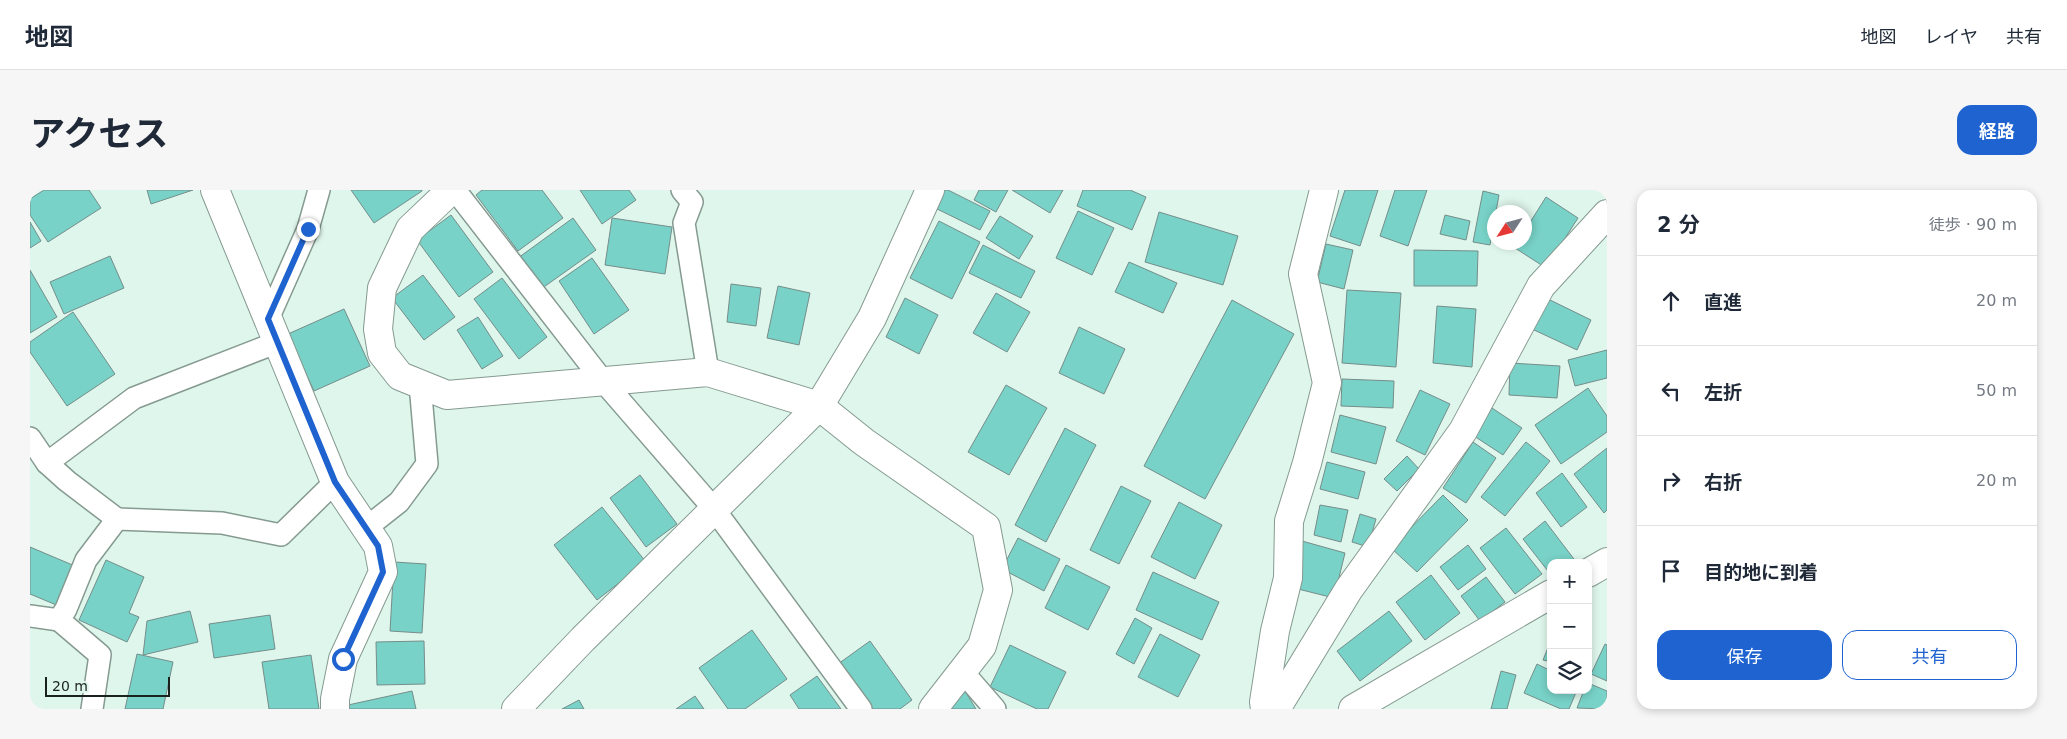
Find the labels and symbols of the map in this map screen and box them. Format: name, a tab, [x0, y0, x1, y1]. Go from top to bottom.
north arrow	[1487, 205, 1532, 250]
route end	[297, 218, 320, 241]
route start	[332, 648, 355, 671]
scale bar	[45, 674, 170, 697]

